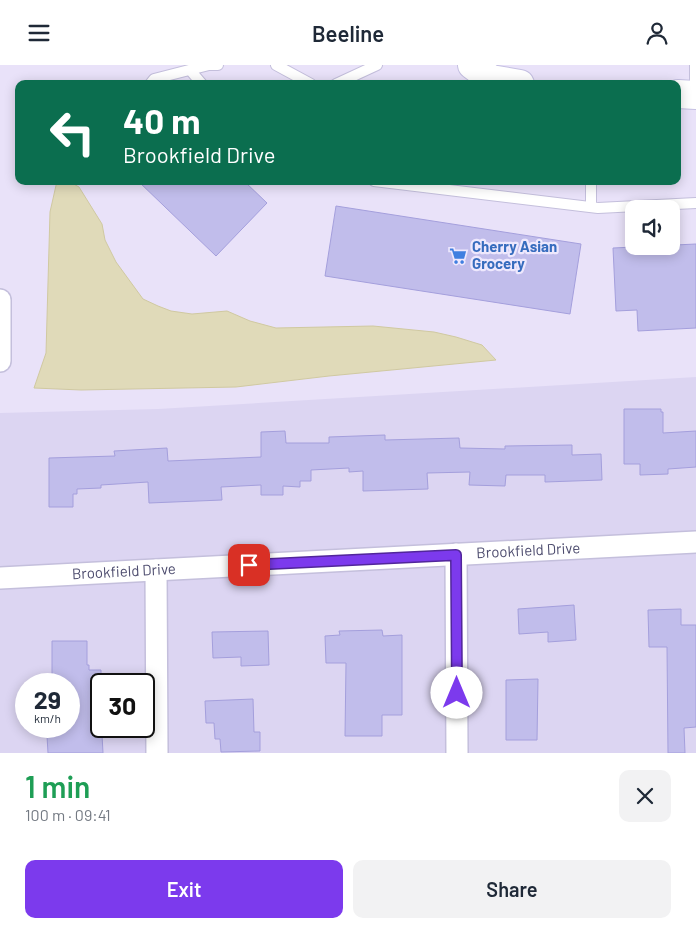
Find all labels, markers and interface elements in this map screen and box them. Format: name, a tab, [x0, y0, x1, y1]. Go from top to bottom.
icon: menu	[25, 19, 53, 47]
icon: person	[643, 19, 671, 47]
text: Beeline	[312, 20, 384, 46]
text: 40 m	[123, 99, 200, 141]
icon: left	[40, 100, 105, 165]
text: Brookfield Drive	[123, 141, 275, 167]
map controls	[625, 200, 680, 255]
button: sound	[625, 200, 680, 255]
place label: Cherry Asian Grocery	[472, 237, 557, 272]
supermarket icon: Cherry Asian Grocery	[448, 246, 468, 266]
street label: Brookfield Drive	[476, 538, 581, 561]
pin	[228, 544, 270, 586]
icon: arrive	[235, 551, 263, 579]
street label: Brookfield Drive	[71, 559, 176, 582]
position arrow	[430, 666, 482, 718]
speed limit sign: 30	[90, 673, 155, 738]
text: 29	[34, 684, 61, 714]
text: km/h	[34, 711, 61, 725]
text: 1 min	[25, 768, 90, 804]
button: close	[619, 770, 671, 822]
text: 100 m · 09:41	[25, 805, 111, 824]
button: Exit	[25, 860, 343, 918]
button: Share	[353, 860, 671, 918]

